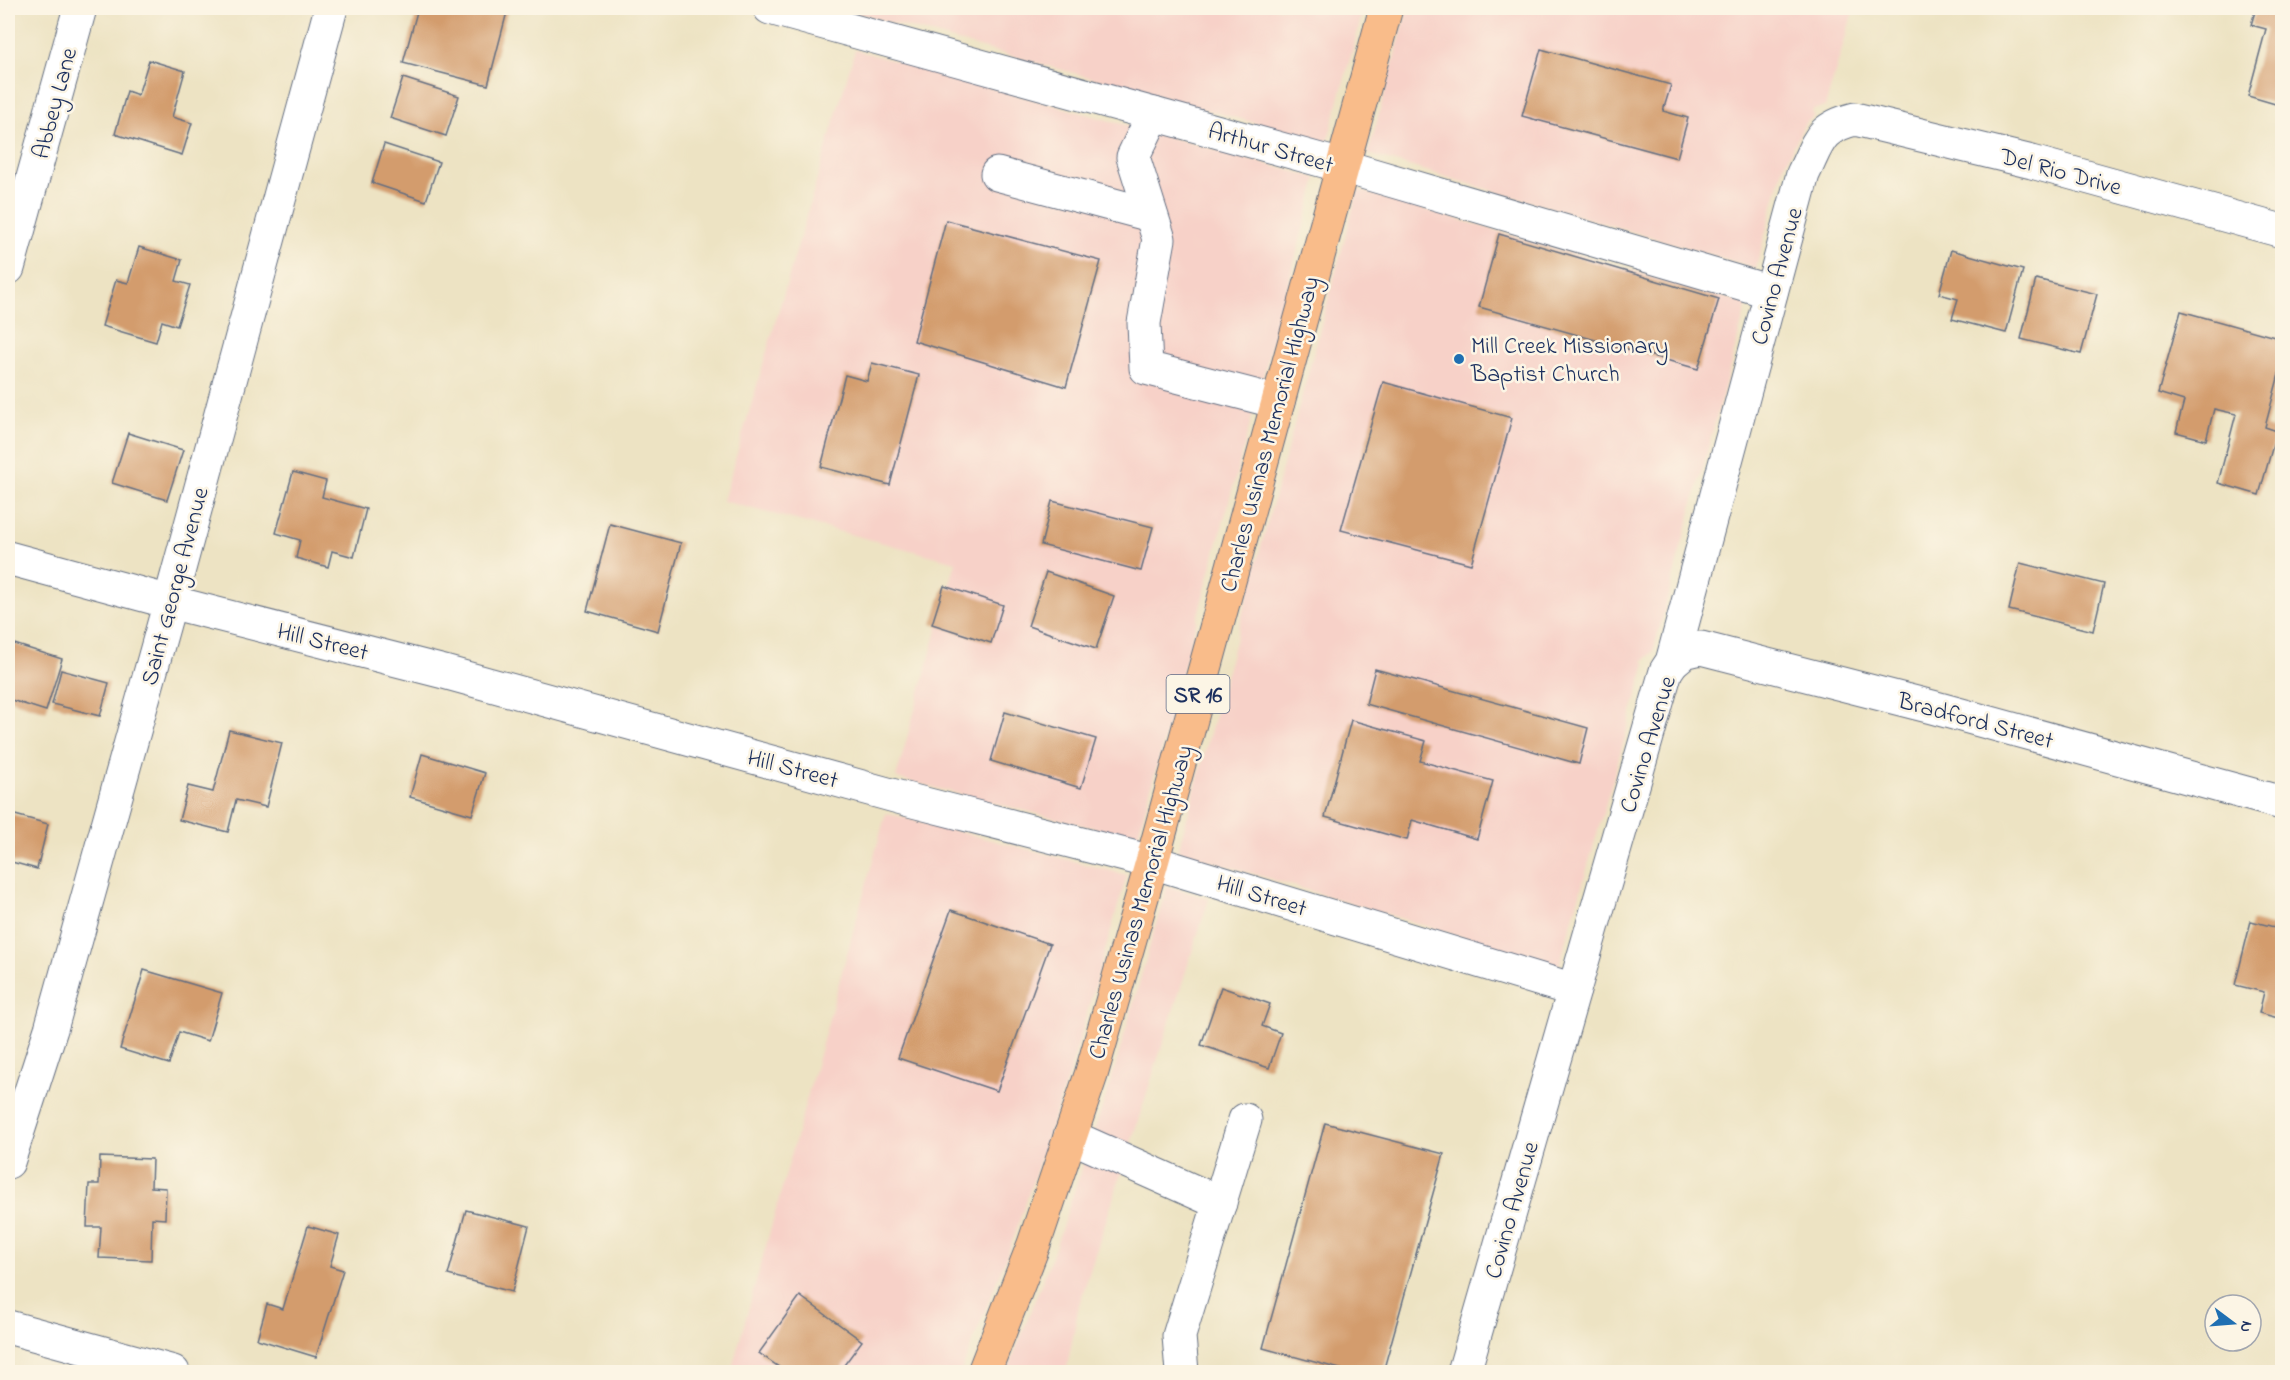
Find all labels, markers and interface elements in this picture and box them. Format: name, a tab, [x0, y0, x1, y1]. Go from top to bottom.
street label: Abbey Lane	[25, 44, 89, 163]
street label: Arthur Street	[1203, 115, 1337, 184]
street label: Del Rio Drive	[1995, 140, 2125, 207]
street label: Covino Avenue	[1743, 204, 1814, 349]
street label: Charles Usinas Memorial Highway	[1212, 273, 1331, 597]
place label: Mill Creek Missionary Baptist Church	[1470, 330, 1668, 393]
marker: Mill Creek Missionary Baptist Church	[1452, 352, 1466, 366]
street label: Saint George Avenue	[133, 484, 220, 690]
street label: Hill Street	[273, 615, 372, 672]
street label: Covino Avenue	[1612, 672, 1687, 817]
road number: SR 16	[1166, 675, 1230, 713]
street label: Bradford Street	[1893, 685, 2057, 760]
street label: Charles Usinas Memorial Highway	[1081, 741, 1205, 1064]
street label: Hill Street	[743, 742, 842, 799]
street label: Hill Street	[1212, 867, 1311, 928]
street label: Covino Avenue	[1477, 1138, 1550, 1283]
north arrow	[2203, 1293, 2263, 1353]
text: N	[2232, 1318, 2259, 1335]

